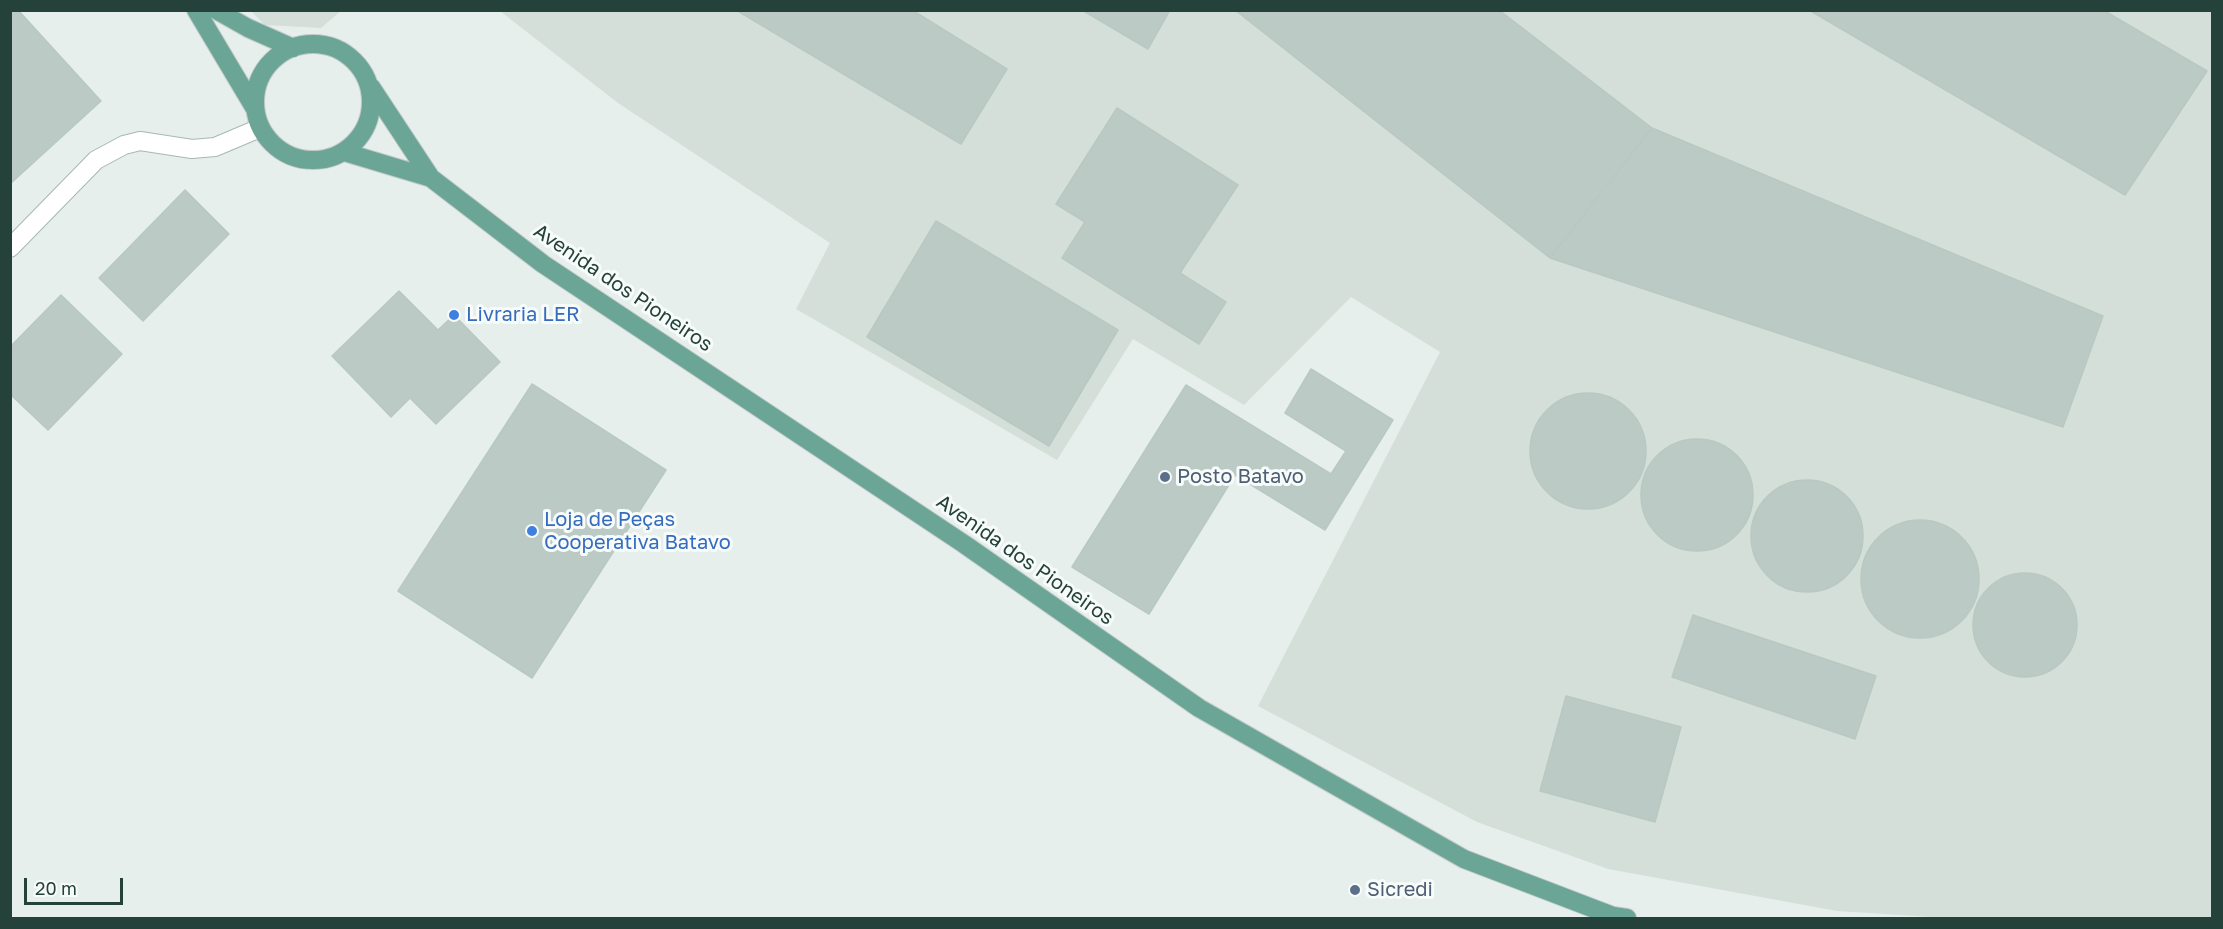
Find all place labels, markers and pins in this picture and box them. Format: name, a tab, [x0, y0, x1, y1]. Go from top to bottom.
place label: Livraria LER	[466, 303, 580, 327]
marker: Livraria LER	[447, 308, 461, 322]
place label: Posto Batavo	[1177, 465, 1304, 489]
marker: Posto Batavo	[1158, 470, 1172, 484]
place label: Loja de Peças Cooperativa Batavo	[544, 508, 731, 555]
marker: Loja de Peças Cooperativa Batavo	[525, 524, 539, 538]
place label: Sicredi	[1367, 878, 1433, 902]
marker: Sicredi	[1348, 883, 1362, 897]

